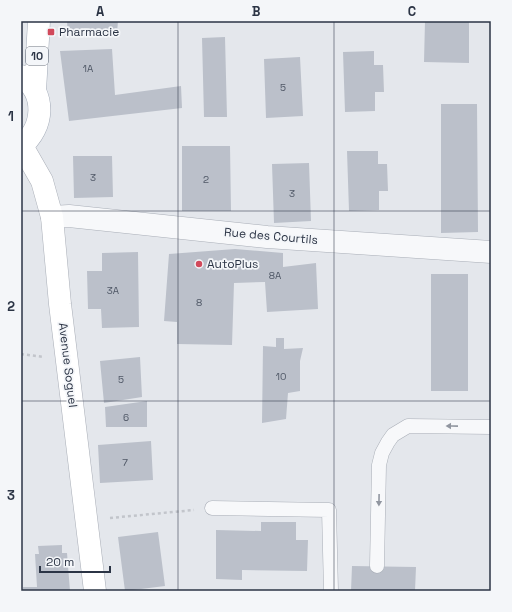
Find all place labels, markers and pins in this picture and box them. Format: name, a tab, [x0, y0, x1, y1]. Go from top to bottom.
place label: Pharmacie	[59, 24, 119, 40]
marker: Pharmacie	[46, 27, 56, 37]
place label: AutoPlus	[207, 256, 258, 272]
marker: AutoPlus	[194, 259, 204, 269]

